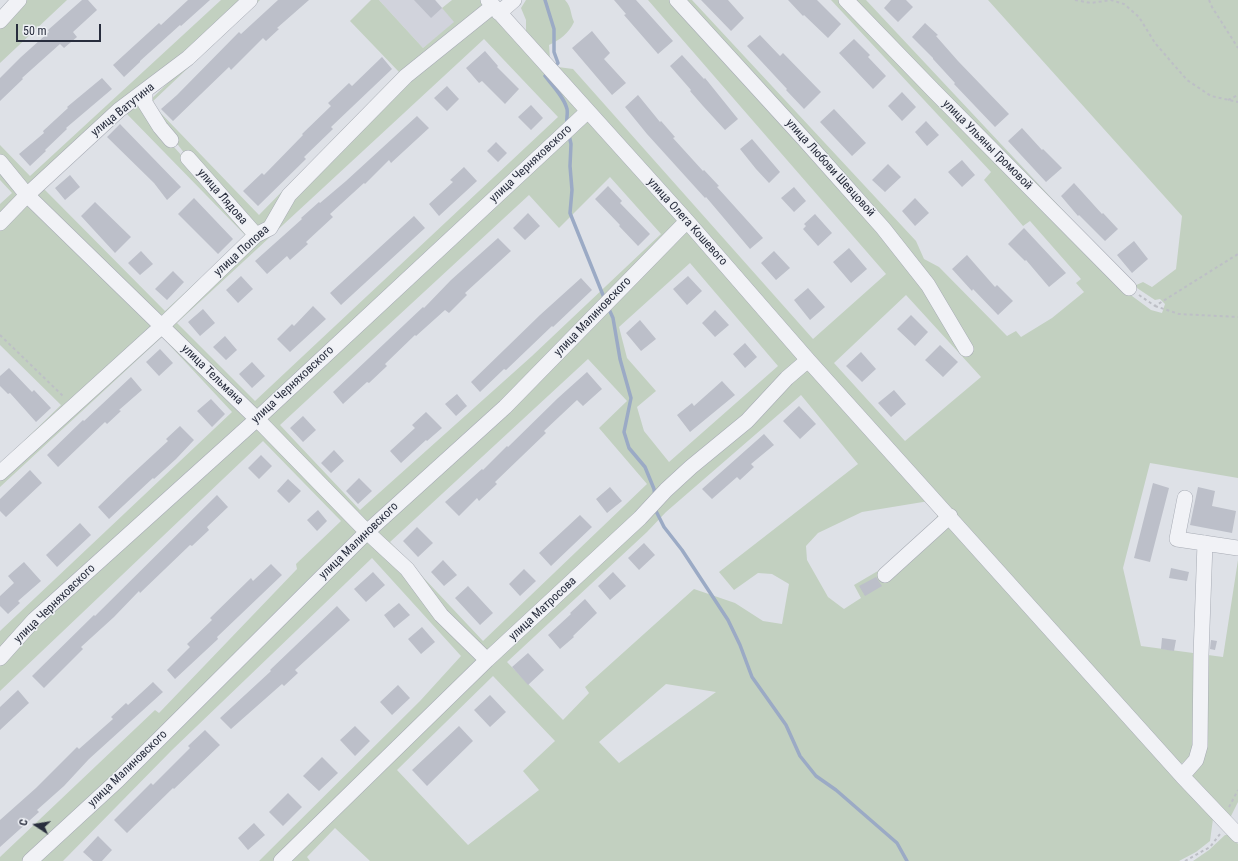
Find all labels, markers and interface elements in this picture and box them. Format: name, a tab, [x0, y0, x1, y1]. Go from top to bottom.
scale bar	[18, 16, 103, 42]
text: 50 m	[23, 24, 47, 38]
street label: улица Ватутина	[88, 80, 158, 140]
street label: улица Ульяны Громовой	[939, 97, 1035, 193]
street label: улица Любови Шевцовой	[782, 116, 878, 220]
street label: улица Черняховского	[487, 122, 575, 206]
street label: улица Лядова	[194, 166, 250, 228]
street label: улица Олега Кошевого	[644, 175, 730, 269]
street label: улица Попова	[211, 223, 273, 279]
street label: улица Малиновского	[551, 274, 635, 360]
street label: улица Тельмана	[178, 342, 246, 408]
street label: улица Черняховского	[249, 343, 337, 427]
street label: улица Малиновского	[316, 499, 402, 583]
street label: улица Черняховского	[11, 562, 99, 646]
street label: улица Матросова	[506, 574, 580, 644]
street label: улица Малиновского	[85, 727, 171, 811]
north arrow	[16, 805, 56, 845]
text: С	[17, 818, 31, 827]

